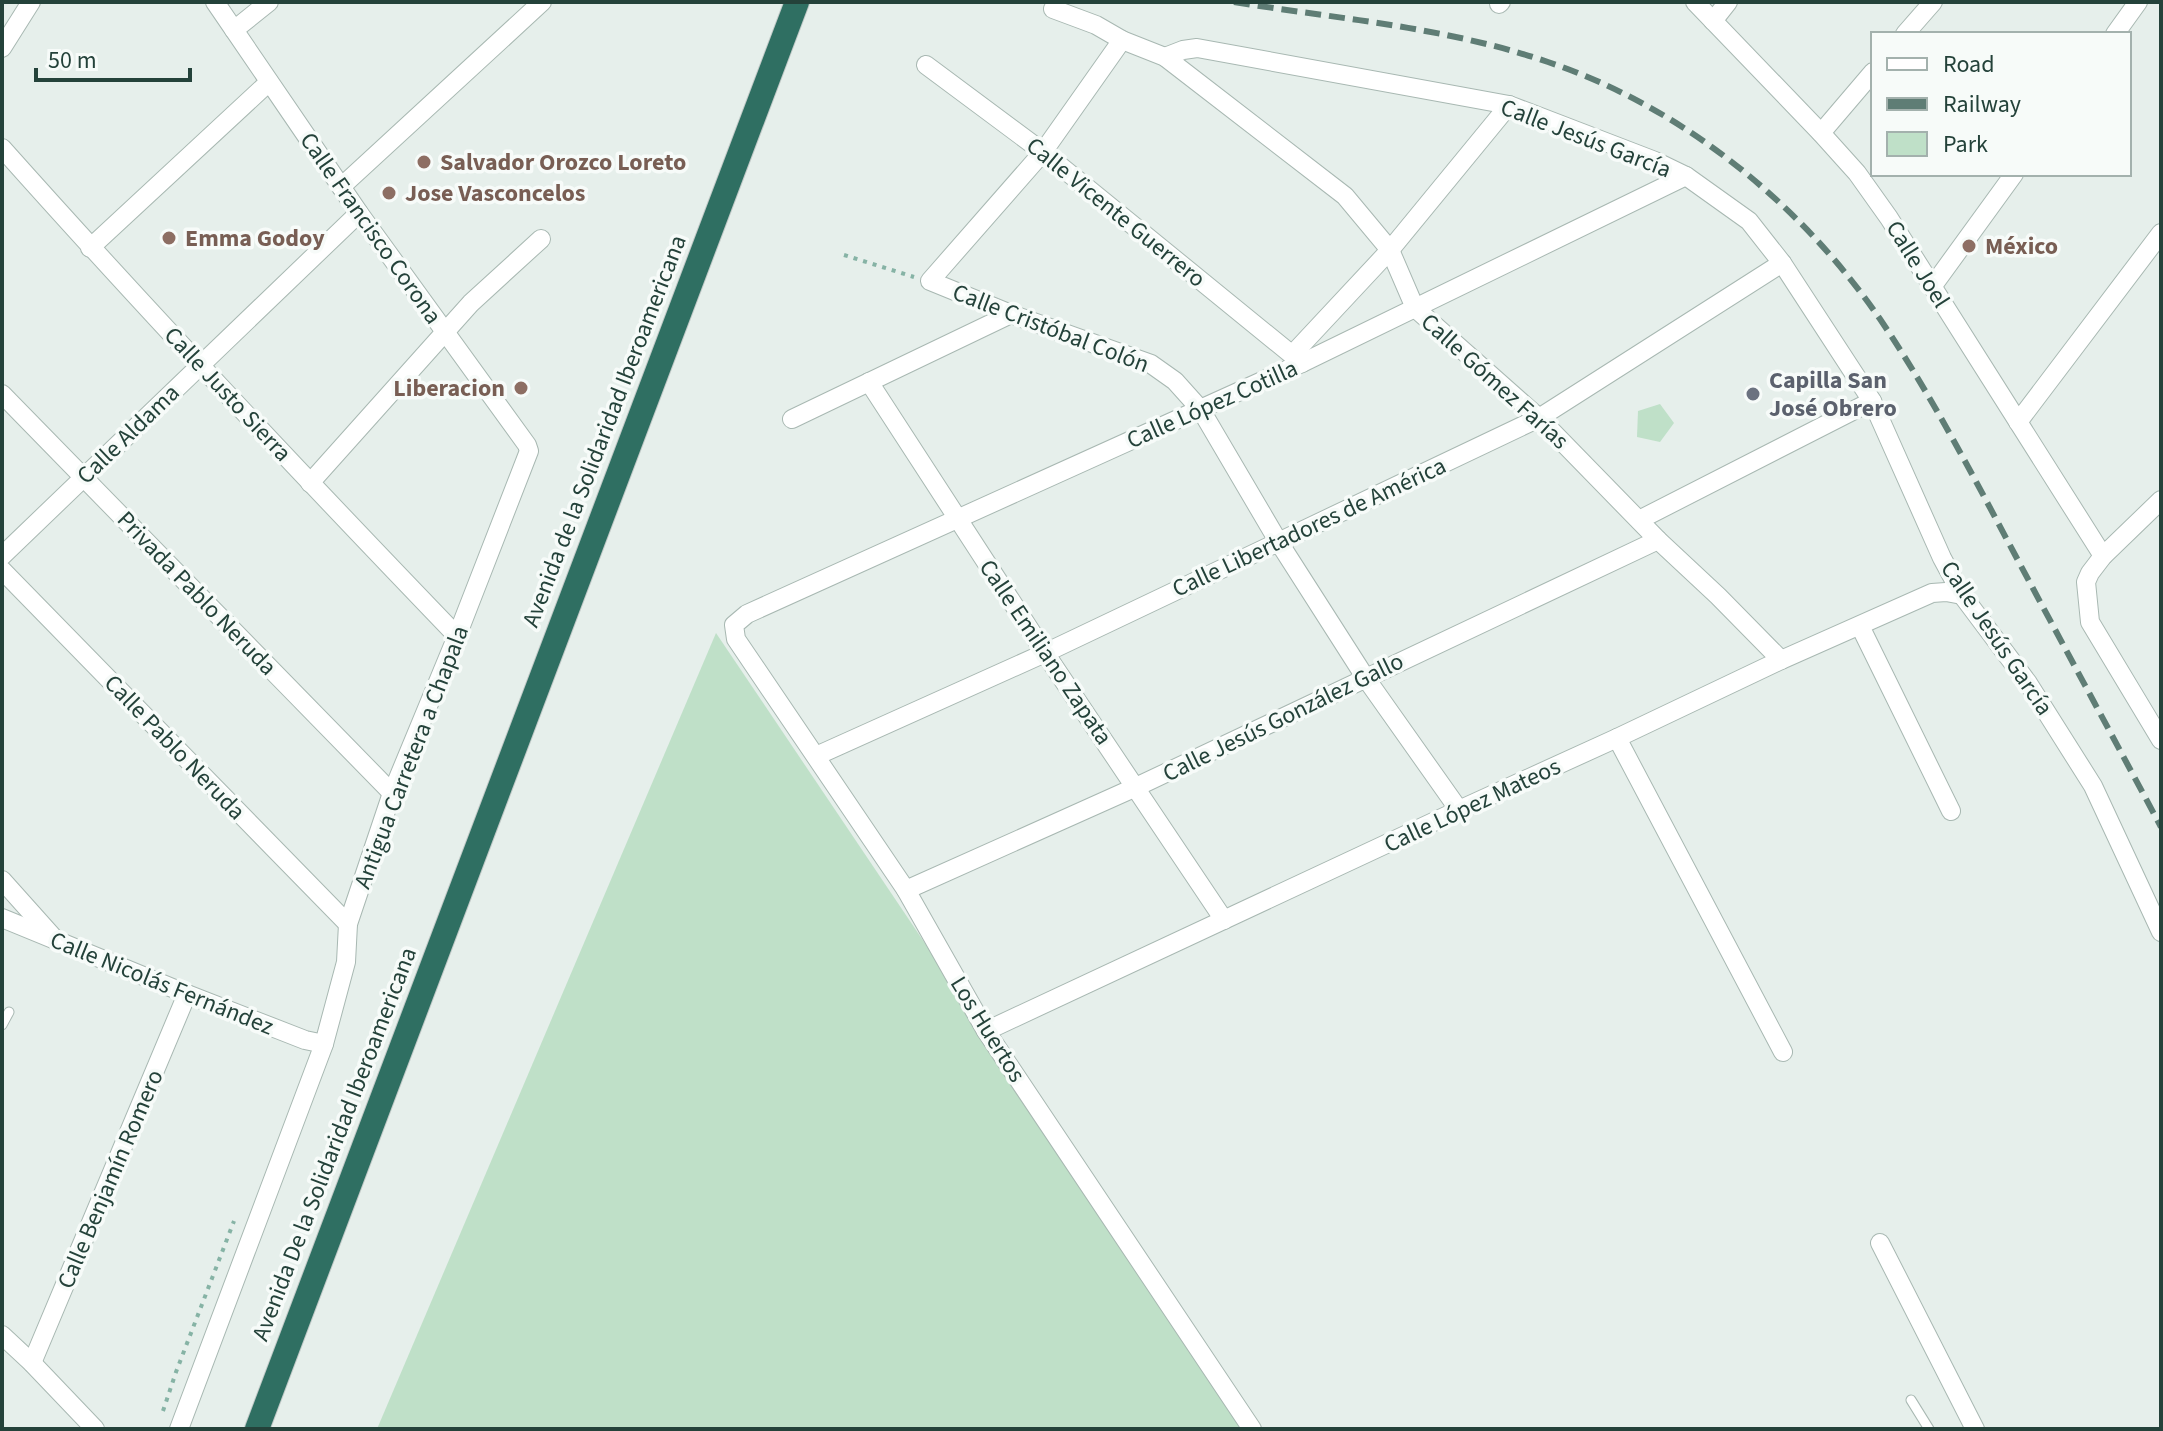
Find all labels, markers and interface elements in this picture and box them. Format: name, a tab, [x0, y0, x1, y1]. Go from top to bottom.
scale bar	[36, 32, 190, 82]
legend	[1871, 32, 2131, 176]
text: 50 m	[48, 43, 97, 78]
text: Road	[1943, 47, 1995, 82]
text: Railway	[1943, 87, 2021, 122]
street label: Calle Jesús García	[1495, 90, 1676, 187]
street label: Calle Francisco Corona	[291, 125, 450, 331]
text: Park	[1943, 127, 1988, 162]
street label: Calle Vicente Guerrero	[1018, 129, 1213, 296]
place label: Salvador Orozco Loreto	[440, 145, 686, 180]
marker: Salvador Orozco Loreto	[415, 153, 433, 171]
place label: Jose Vasconcelos	[405, 176, 585, 211]
marker: Jose Vasconcelos	[380, 184, 398, 202]
street label: Calle Joel	[1877, 214, 1958, 315]
place label: Emma Godoy	[185, 221, 325, 256]
marker: Emma Godoy	[160, 229, 178, 247]
place label: México	[1985, 229, 2058, 264]
street label: Avenida de la Solidaridad Iberoamericana	[513, 230, 696, 632]
marker: México	[1960, 237, 1978, 255]
street label: Calle Cristóbal Colón	[947, 275, 1154, 382]
street label: Calle Gómez Farías	[1413, 305, 1577, 458]
street label: Calle Justo Sierra	[156, 319, 300, 470]
street label: Calle López Cotilla	[1121, 351, 1303, 458]
place label: Capilla San José Obrero	[1769, 363, 1897, 426]
place label: Liberacion	[393, 371, 505, 406]
street label: Calle Aldama	[69, 376, 188, 493]
marker: Liberacion	[512, 379, 530, 397]
marker: Capilla San José Obrero	[1744, 385, 1762, 403]
street label: Calle Libertadores de América	[1167, 449, 1452, 606]
street label: Privada Pablo Neruda	[109, 503, 285, 684]
street label: Calle Emiliano Zapata	[970, 552, 1121, 752]
street label: Calle Jesús García	[1932, 554, 2061, 723]
street label: Antigua Carretera a Chapala	[345, 620, 478, 894]
street label: Calle Jesús González Gallo	[1157, 644, 1410, 791]
street label: Calle Pablo Neruda	[96, 667, 254, 828]
street label: Calle López Mateos	[1378, 749, 1566, 862]
street label: Calle Nicolás Fernández	[45, 923, 279, 1044]
street label: Avenida De la Solidaridad Iberoamericana	[243, 942, 426, 1346]
street label: Los Huertos	[941, 970, 1034, 1089]
street label: Calle Benjamín Romero	[48, 1064, 172, 1294]

